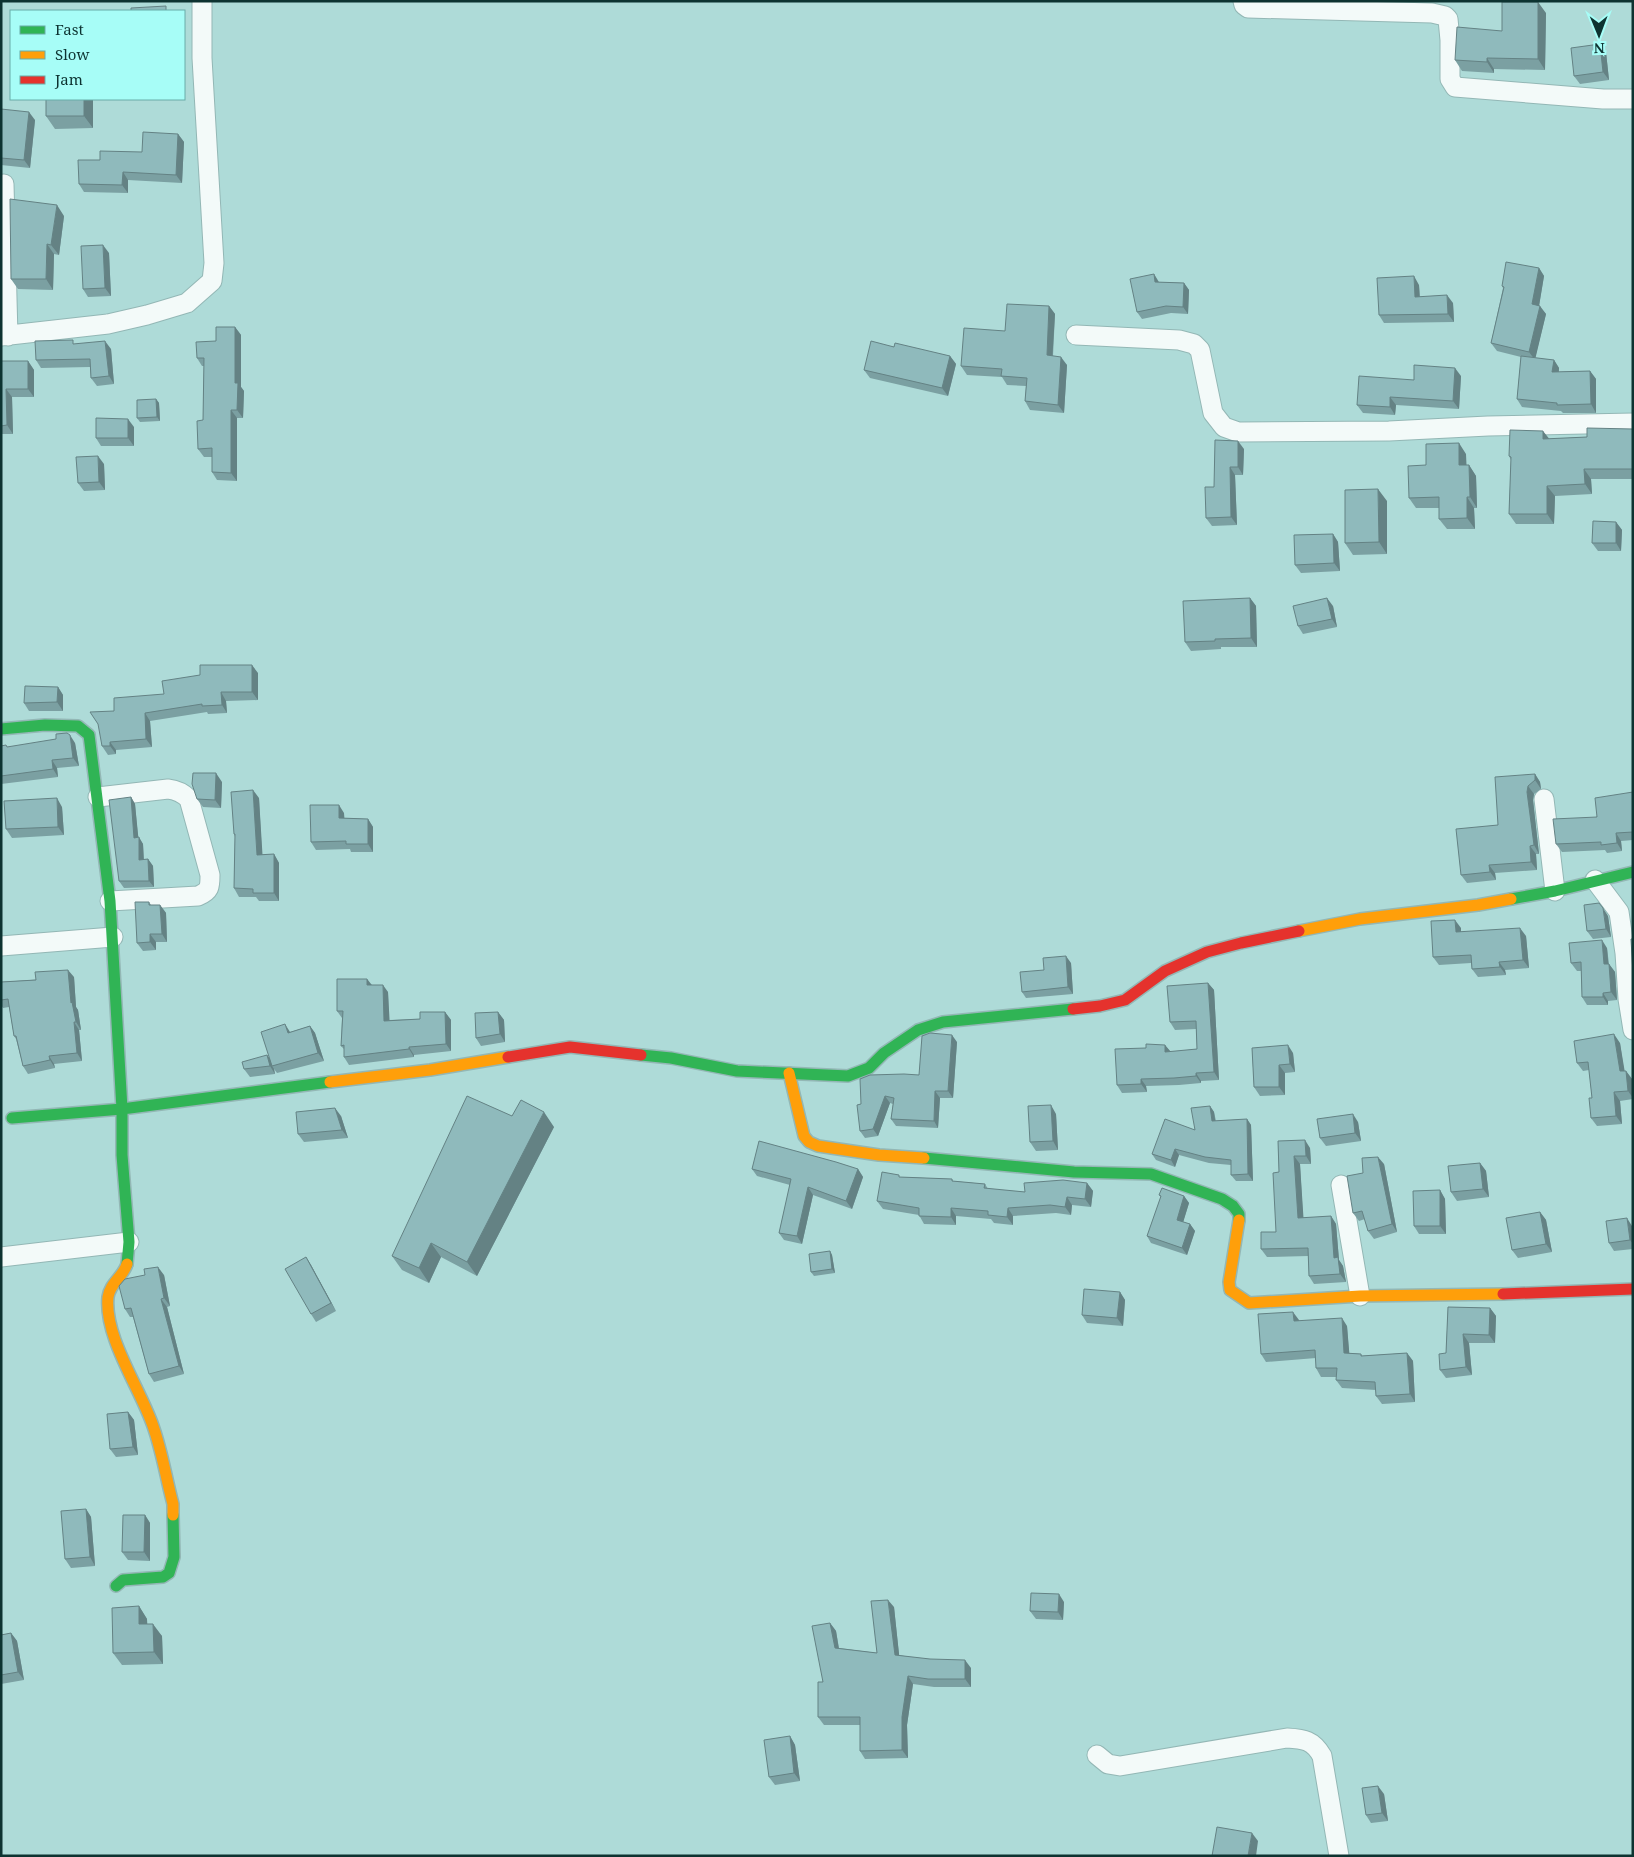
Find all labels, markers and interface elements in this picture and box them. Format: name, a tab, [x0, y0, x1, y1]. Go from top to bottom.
legend	[10, 10, 185, 100]
north arrow	[1574, 10, 1624, 60]
text: Fast	[55, 19, 84, 39]
text: N	[1594, 39, 1605, 58]
text: Slow	[55, 44, 89, 64]
text: Jam	[54, 69, 83, 89]

